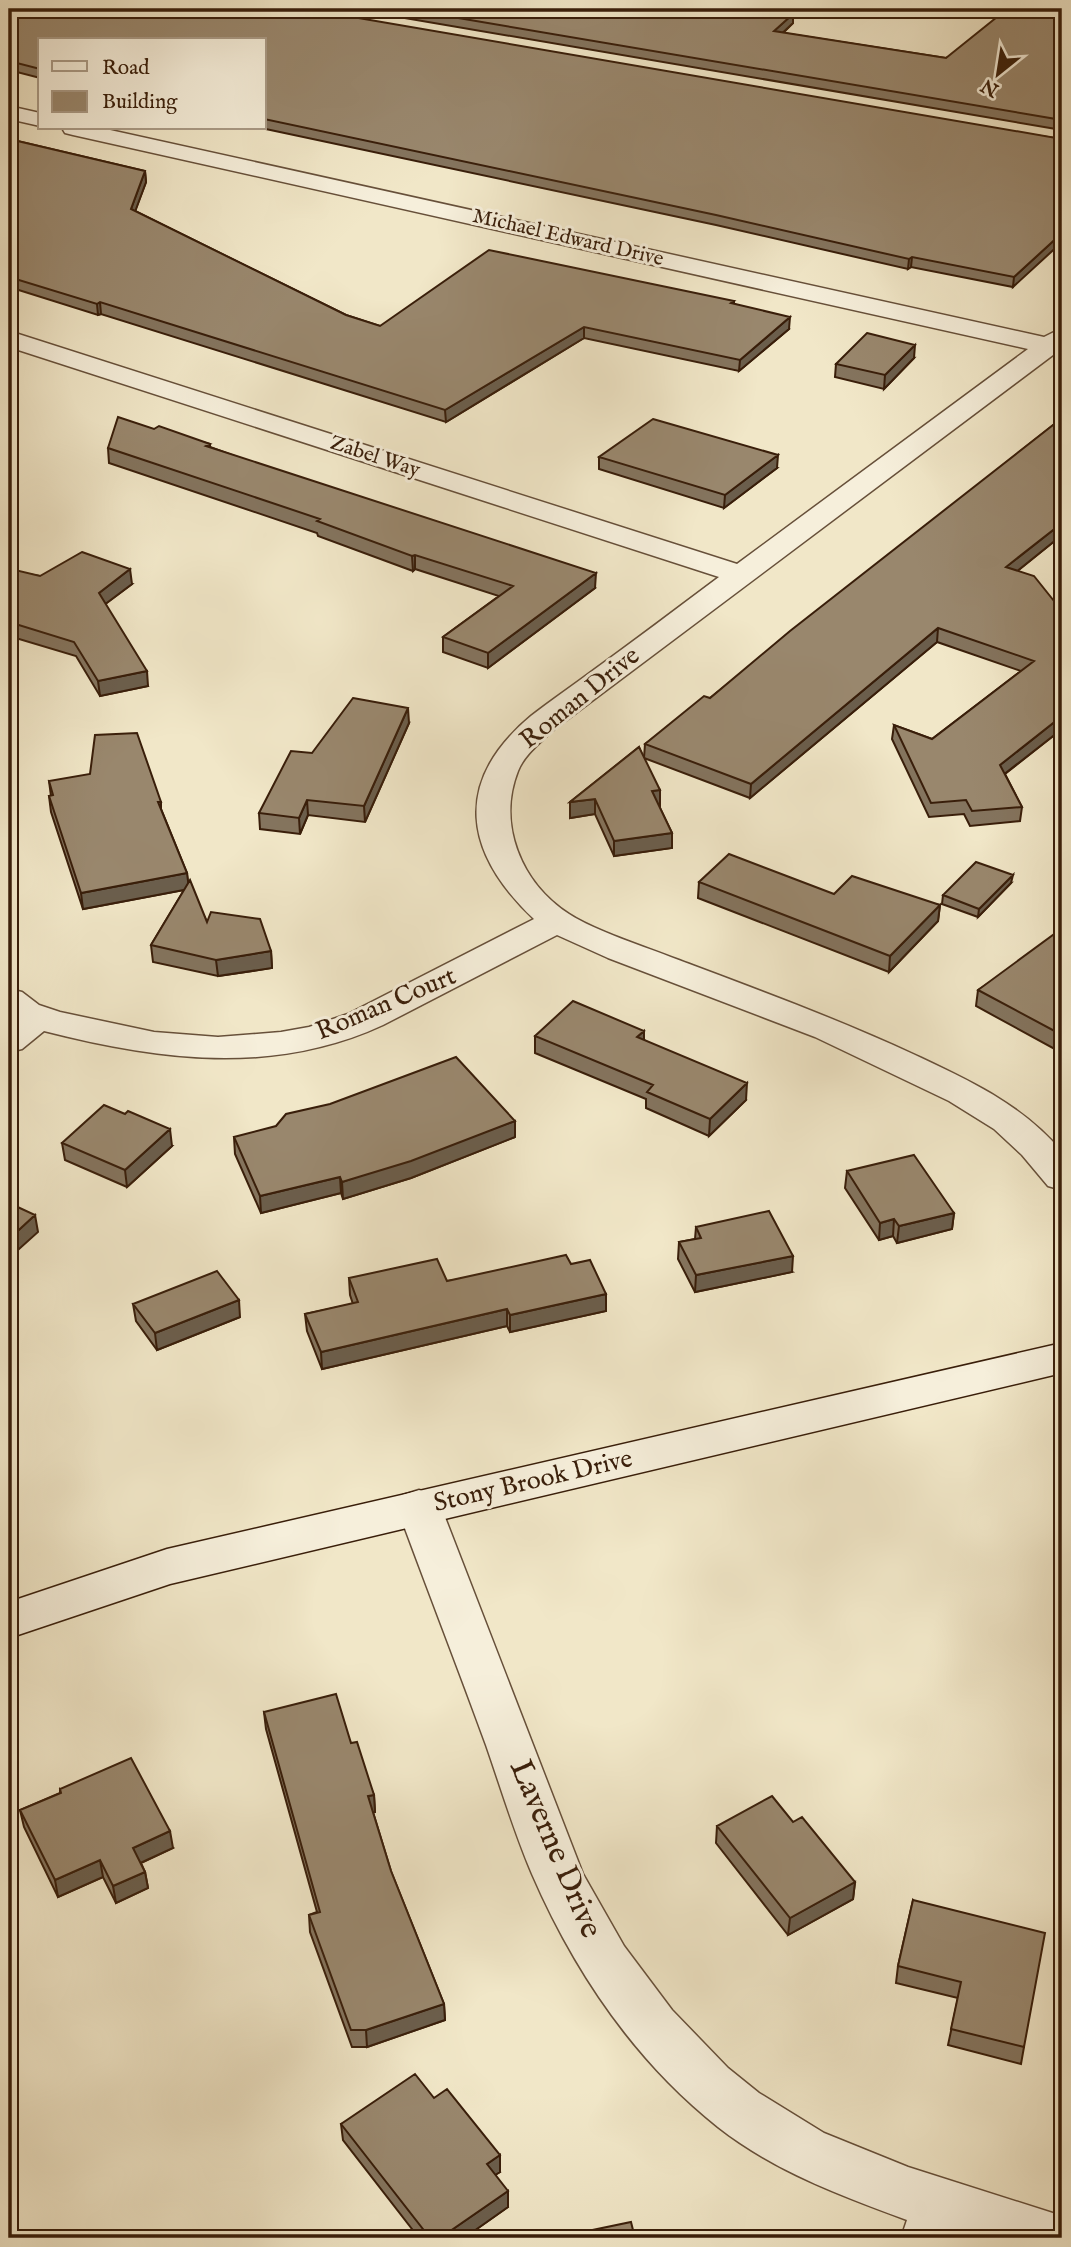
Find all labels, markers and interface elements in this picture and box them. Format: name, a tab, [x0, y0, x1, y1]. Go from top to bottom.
legend	[38, 38, 266, 130]
north arrow	[962, 38, 1032, 108]
text: Road	[102, 55, 150, 82]
text: N	[977, 72, 1004, 102]
text: Building	[102, 89, 178, 116]
street label: Michael Edward Drive	[470, 203, 667, 273]
street label: Zabel Way	[327, 430, 424, 484]
street label: Roman Drive	[513, 639, 647, 756]
street label: Roman Court	[311, 960, 461, 1048]
street label: Stony Brook Drive	[430, 1442, 636, 1520]
street label: Laverne Drive	[499, 1754, 611, 1944]

